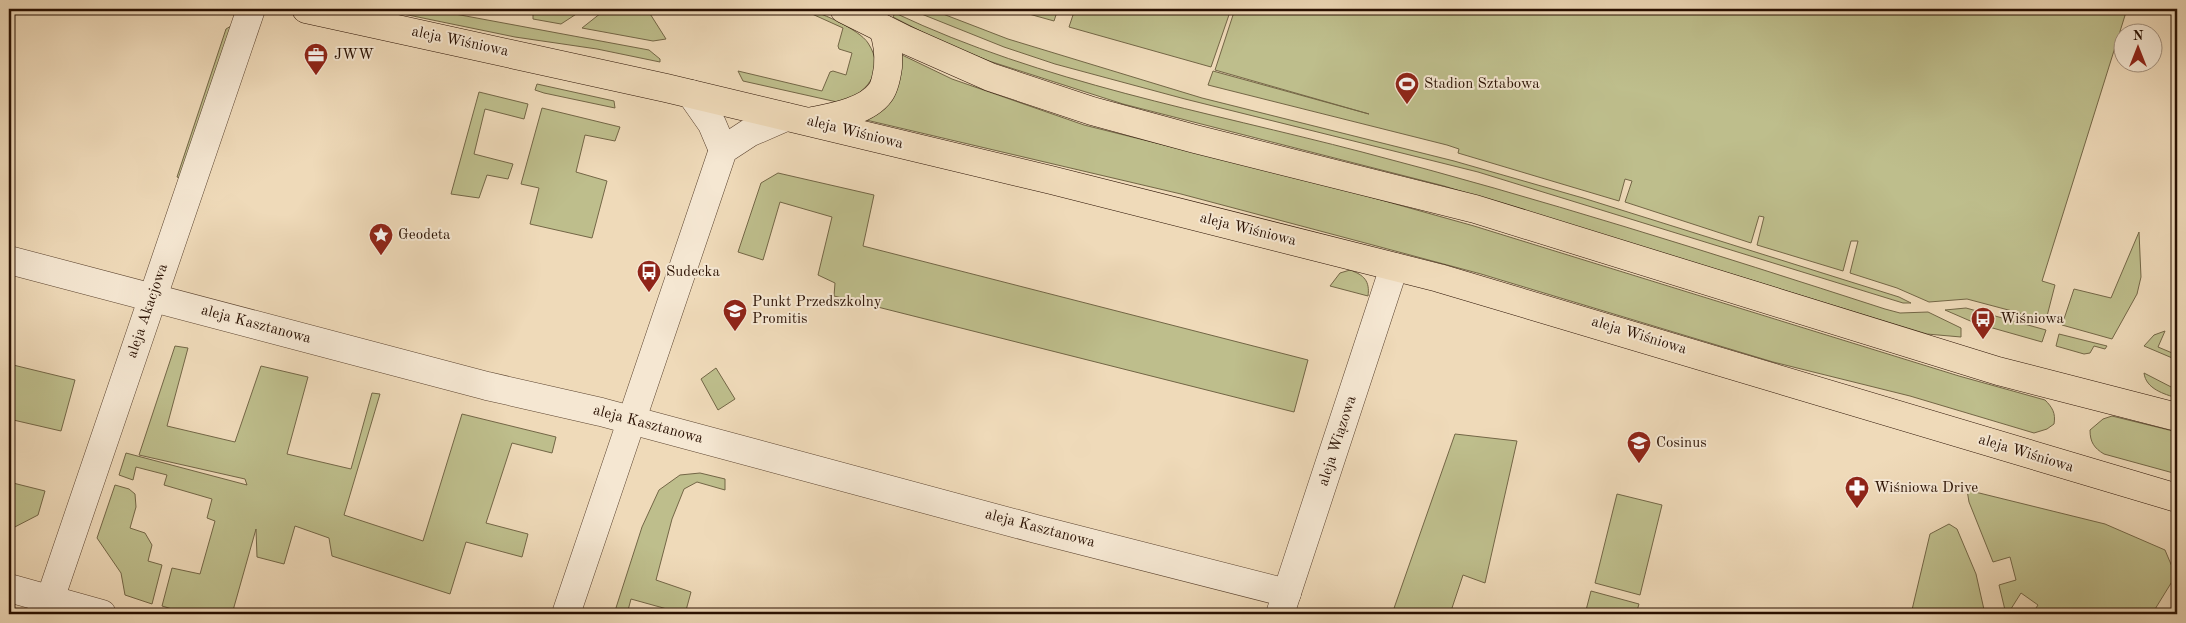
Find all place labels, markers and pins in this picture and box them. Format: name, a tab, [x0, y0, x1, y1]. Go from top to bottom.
office icon: JWW	[303, 42, 329, 76]
place label: JWW	[334, 48, 374, 63]
sports icon: Stadion Sztabowa	[1394, 71, 1420, 105]
place label: Stadion Sztabowa	[1424, 77, 1540, 92]
place icon: Geodeta	[368, 222, 394, 256]
place label: Geodeta	[398, 228, 451, 243]
bus stop icon: Sudecka	[636, 259, 662, 293]
place label: Sudecka	[666, 265, 720, 280]
place label: Punkt Przedszkolny Promitis	[752, 295, 882, 327]
school or university icon: Punkt Przedszkolny Promitis	[722, 298, 748, 332]
bus stop icon: Wiśniowa	[1970, 306, 1996, 340]
place label: Wiśniowa	[2000, 312, 2064, 327]
school or university icon: Cosinus	[1626, 430, 1652, 464]
place label: Cosinus	[1656, 436, 1707, 451]
pharmacy icon: Wiśniowa Drive	[1844, 475, 1870, 509]
place label: Wiśniowa Drive	[1874, 481, 1978, 496]

